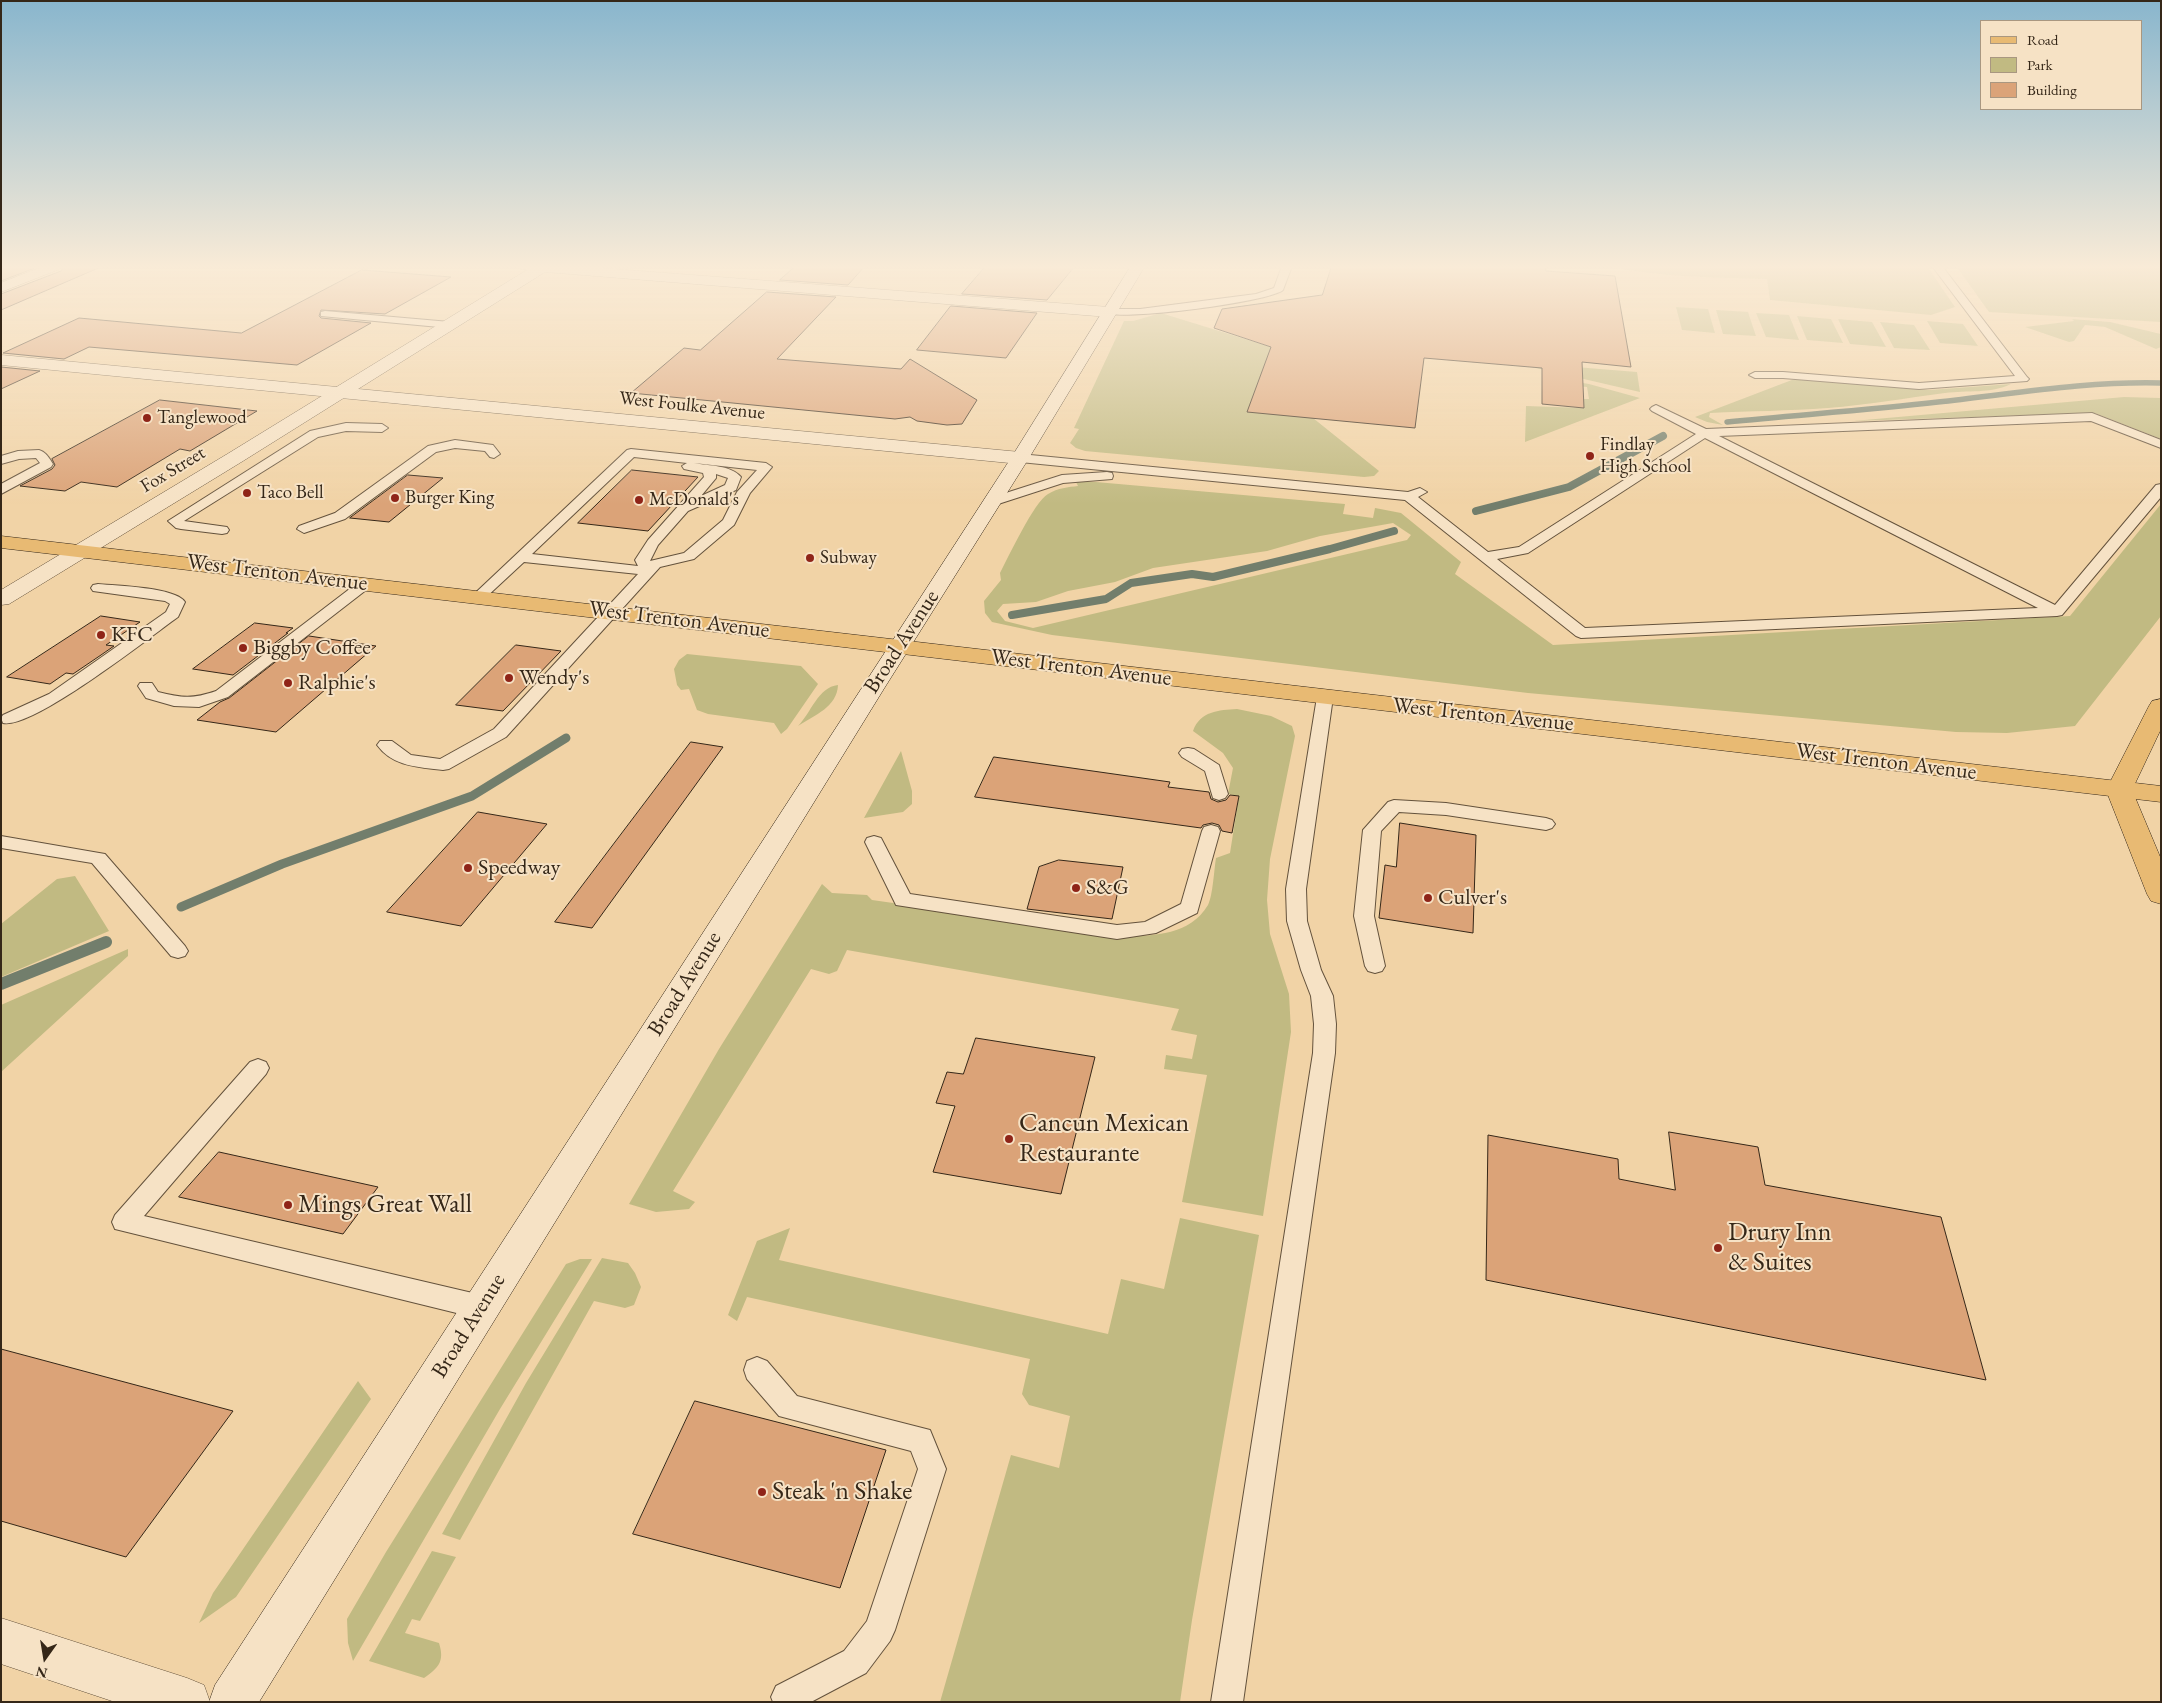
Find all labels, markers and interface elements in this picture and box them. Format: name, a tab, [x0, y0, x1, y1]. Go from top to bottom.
legend	[1980, 20, 2142, 110]
text: Road	[2027, 30, 2058, 49]
text: Park	[2027, 55, 2053, 74]
text: Building	[2027, 80, 2077, 99]
street label: West Foulke Avenue	[618, 387, 766, 425]
place label: Tanglewood	[157, 407, 247, 429]
marker: Tanglewood	[141, 412, 153, 424]
place label: Findlay High School	[1600, 434, 1691, 478]
street label: Fox Street	[136, 442, 210, 498]
marker: Findlay High School	[1584, 450, 1596, 462]
place label: Taco Bell	[257, 482, 324, 504]
marker: Taco Bell	[241, 487, 253, 499]
place label: Burger King	[405, 487, 494, 509]
place label: McDonald's	[649, 489, 739, 511]
marker: Burger King	[389, 492, 401, 504]
marker: McDonald's	[633, 494, 645, 506]
place label: Subway	[820, 547, 877, 569]
street label: West Trenton Avenue	[185, 549, 369, 597]
marker: Subway	[804, 552, 816, 564]
street label: Broad Avenue	[859, 585, 945, 699]
street label: West Trenton Avenue	[587, 596, 771, 644]
place label: KFC	[111, 622, 153, 648]
marker: KFC	[95, 629, 107, 641]
place label: Biggby Coffee	[253, 635, 371, 661]
marker: Biggby Coffee	[237, 642, 249, 654]
street label: West Trenton Avenue	[989, 644, 1173, 692]
place label: Wendy's	[519, 665, 589, 691]
place label: Ralphie's	[298, 670, 376, 696]
marker: Wendy's	[503, 672, 515, 684]
marker: Ralphie's	[282, 677, 294, 689]
street label: West Trenton Avenue	[1391, 692, 1575, 738]
street label: West Trenton Avenue	[1794, 738, 1978, 786]
place label: Speedway	[478, 855, 560, 881]
marker: Speedway	[462, 862, 474, 874]
place label: S&G	[1086, 875, 1129, 901]
marker: S&G	[1070, 882, 1082, 894]
place label: Culver's	[1438, 885, 1507, 911]
marker: Culver's	[1422, 892, 1434, 904]
street label: Broad Avenue	[642, 927, 728, 1041]
place label: Cancun Mexican Restaurante	[1019, 1108, 1189, 1170]
marker: Cancun Mexican Restaurante	[1003, 1133, 1015, 1145]
place label: Mings Great Wall	[298, 1189, 472, 1221]
marker: Mings Great Wall	[282, 1199, 294, 1211]
place label: Drury Inn & Suites	[1728, 1217, 1832, 1278]
marker: Drury Inn & Suites	[1712, 1242, 1724, 1254]
street label: Broad Avenue	[426, 1269, 512, 1383]
place label: Steak 'n Shake	[772, 1476, 912, 1508]
marker: Steak 'n Shake	[756, 1486, 768, 1498]
north arrow	[20, 1633, 70, 1683]
text: N	[34, 1663, 49, 1683]

